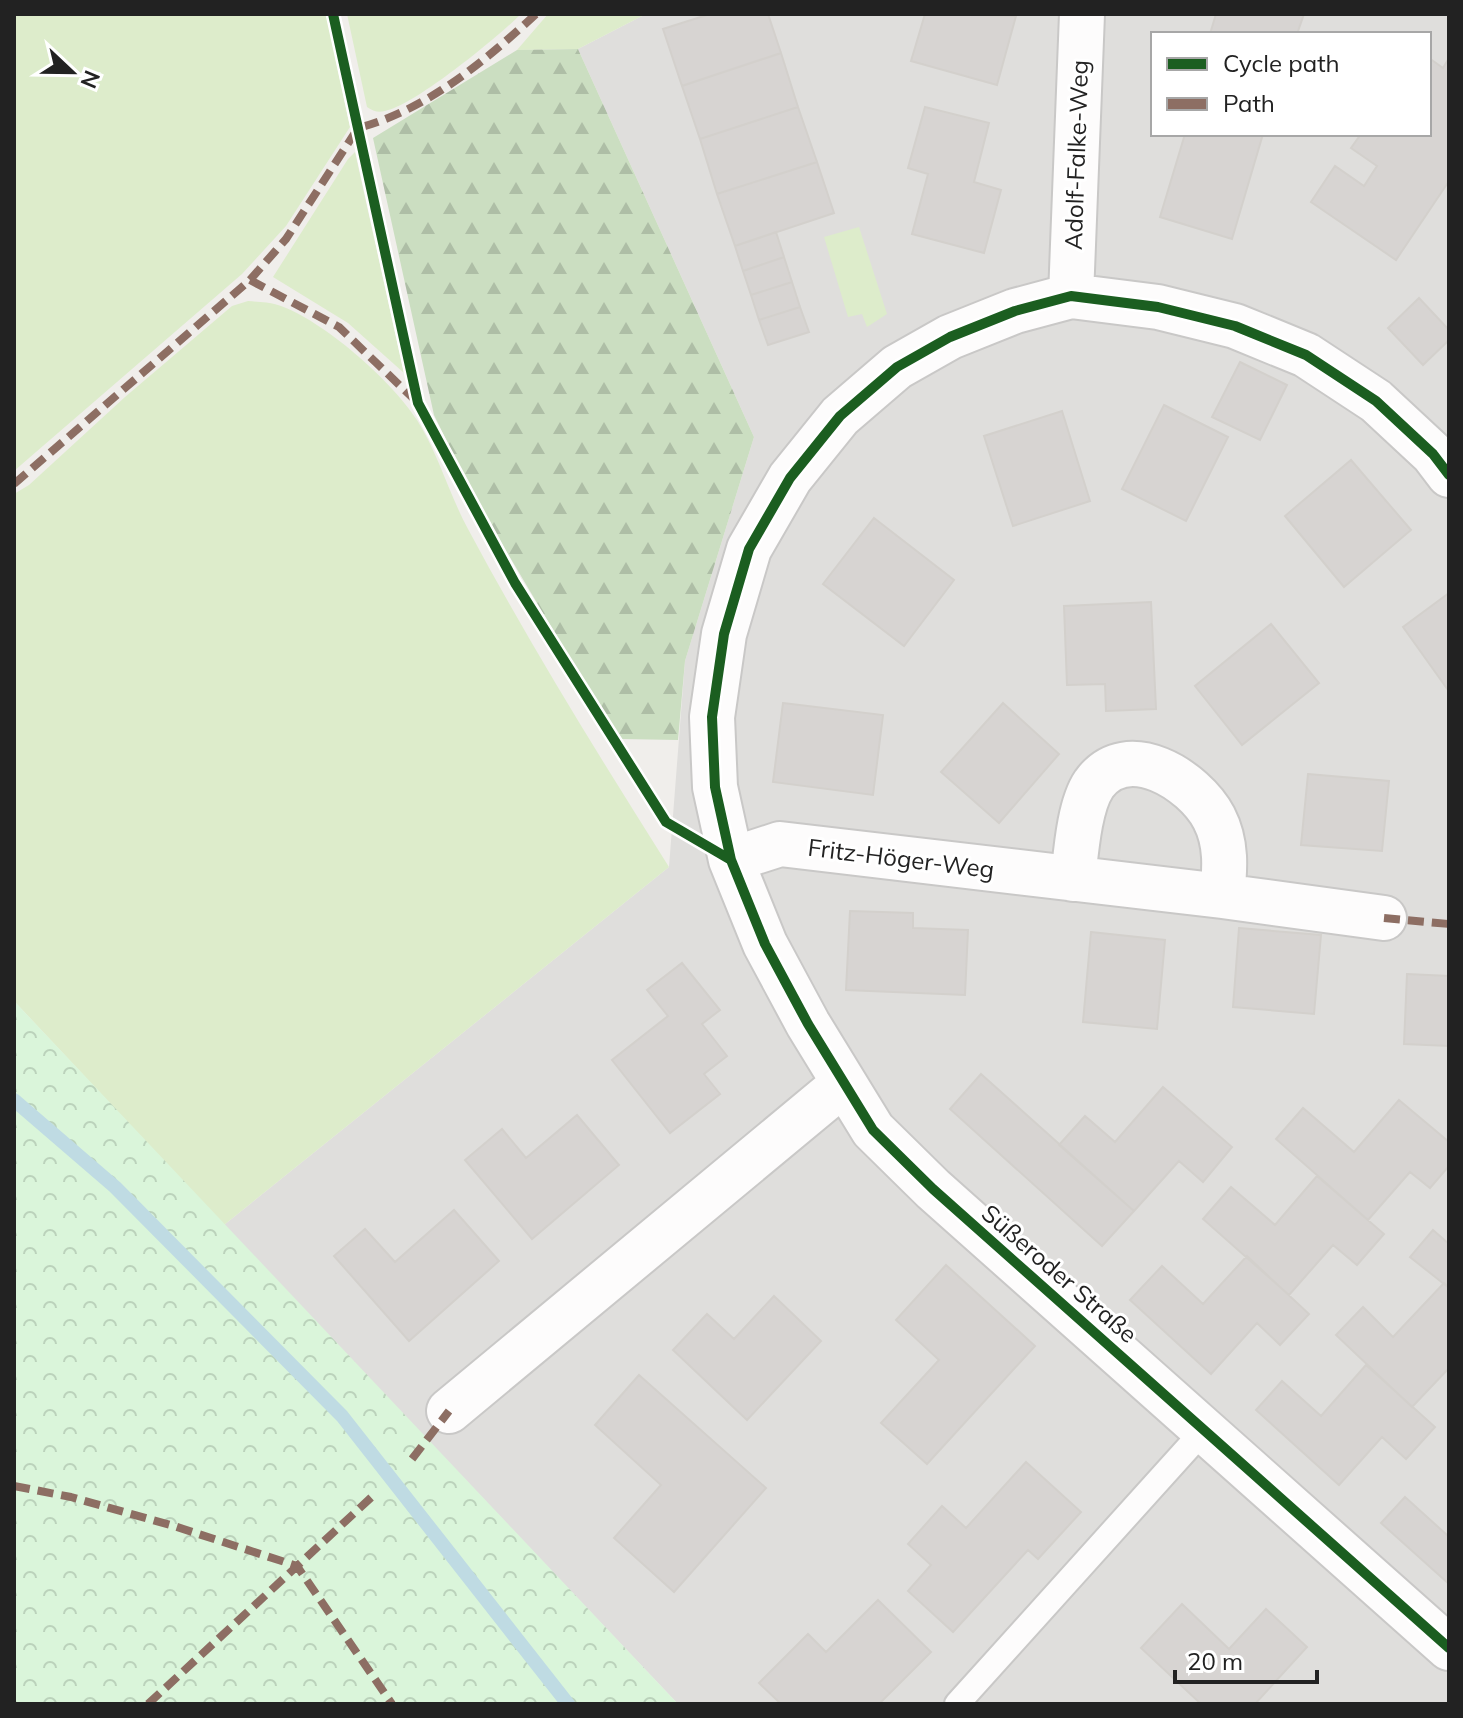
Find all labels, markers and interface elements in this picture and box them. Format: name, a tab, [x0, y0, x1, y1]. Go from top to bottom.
north arrow	[32, 32, 112, 112]
legend	[1151, 32, 1431, 136]
text: Cycle path	[1223, 48, 1340, 78]
street label: Adolf-Falke-Weg	[1058, 60, 1094, 250]
text: N	[74, 67, 107, 92]
text: Path	[1223, 88, 1275, 118]
street label: Fritz-Höger-Weg	[806, 832, 996, 884]
street label: Süßeroder Straße	[976, 1198, 1144, 1349]
scale bar	[1175, 1634, 1317, 1684]
text: 20 m	[1187, 1646, 1243, 1676]

